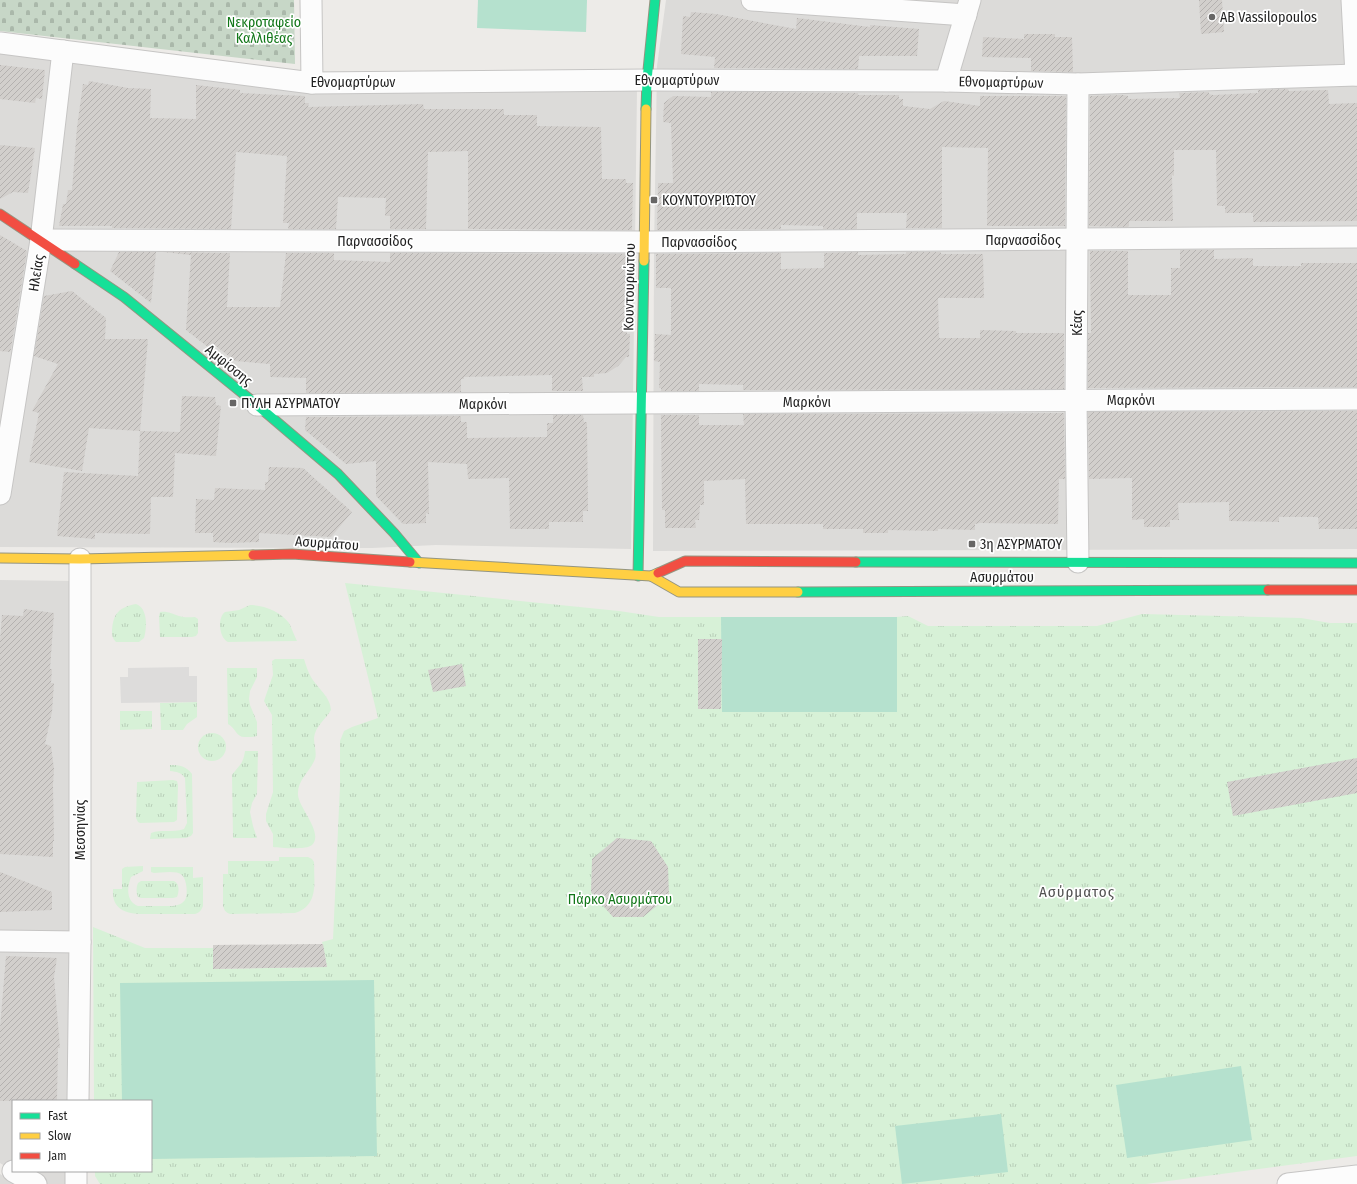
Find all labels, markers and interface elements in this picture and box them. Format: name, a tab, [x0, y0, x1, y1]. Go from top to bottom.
place label: AB Vassilopoulos	[1220, 9, 1317, 26]
marker: AB Vassilopoulos	[1207, 12, 1217, 22]
park label: Νεκροταφείο Καλλιθέας	[227, 14, 301, 47]
street label: Εθνομαρτύρων	[634, 72, 720, 89]
street label: Εθνομαρτύρων	[958, 73, 1044, 92]
street label: Εθνομαρτύρων	[310, 74, 396, 91]
place label: ΚΟΥΝΤΟΥΡΙΏΤΟΥ	[662, 192, 756, 209]
marker: ΚΟΥΝΤΟΥΡΙΏΤΟΥ	[649, 195, 659, 205]
street label: Παρνασσίδος	[985, 232, 1061, 249]
street label: Παρνασσίδος	[337, 233, 413, 250]
street label: Παρνασσίδος	[661, 234, 737, 251]
street label: Κουντουριώτου	[620, 243, 639, 331]
street label: Ηλείας	[25, 253, 48, 293]
street label: Κέας	[1069, 310, 1086, 336]
street label: Αμφίσσης	[202, 341, 256, 390]
street label: Μαρκόνι	[1107, 392, 1155, 409]
street label: Μαρκόνι	[783, 394, 831, 411]
place label: ΠΥΛΗ ΑΣΥΡΜΑΤΟΥ	[241, 395, 340, 412]
street label: Μαρκόνι	[459, 396, 507, 413]
marker: ΠΥΛΗ ΑΣΥΡΜΑΤΟΥ	[228, 398, 238, 408]
street label: Ασυρμάτου	[294, 533, 359, 554]
place label: 3η ΑΣΥΡΜΑΤΟΥ	[980, 536, 1062, 553]
marker: 3η ΑΣΥΡΜΑΤΟΥ	[967, 539, 977, 549]
street label: Ασυρμάτου	[970, 569, 1034, 586]
street label: Μεσσηνίας	[72, 800, 89, 860]
district label: Ασύρματος	[1039, 883, 1115, 901]
park label: Πάρκο Ασυρμάτου	[568, 891, 672, 908]
legend	[12, 1100, 152, 1172]
text: Fast	[48, 1109, 67, 1123]
text: Slow	[48, 1129, 71, 1143]
text: Jam	[48, 1149, 66, 1163]

